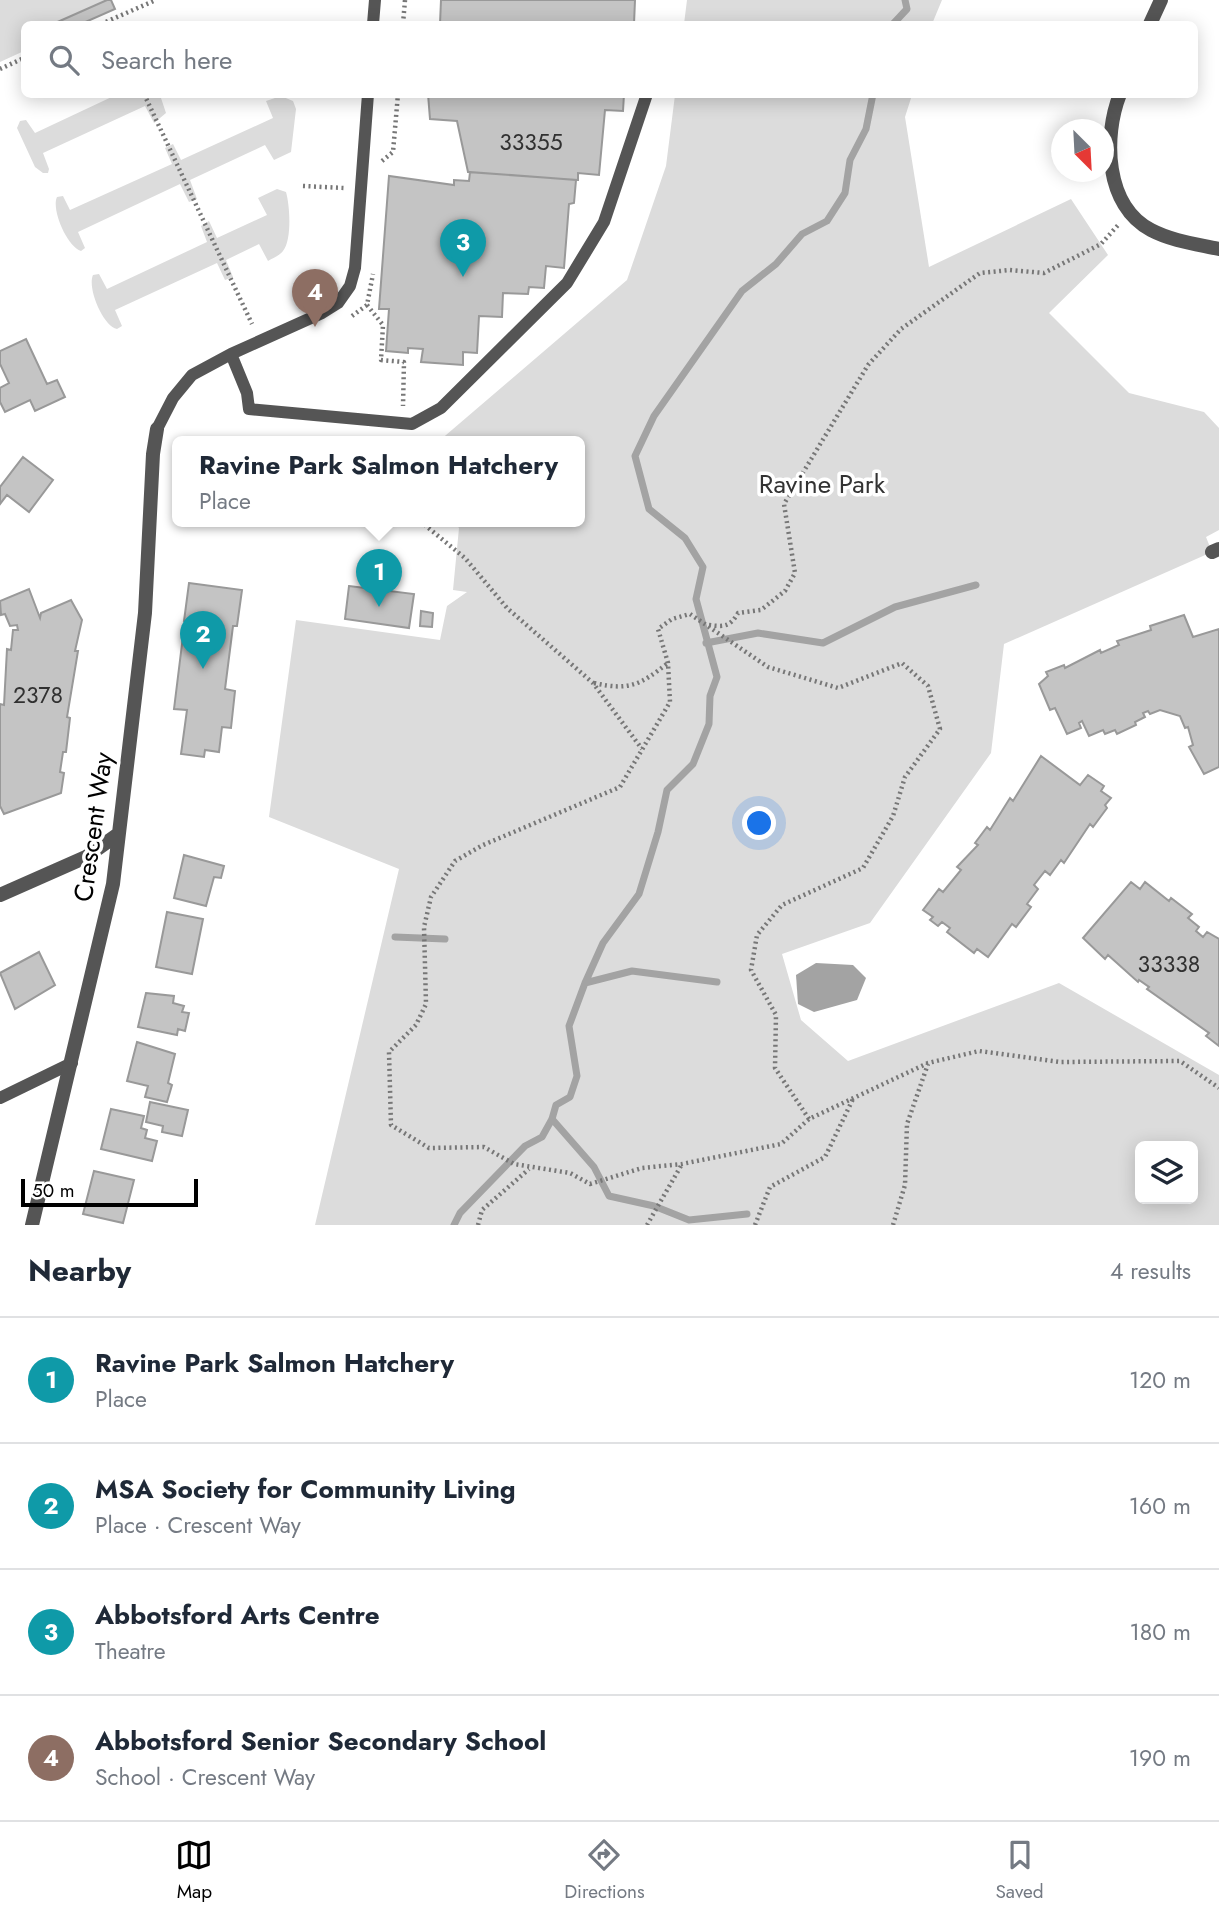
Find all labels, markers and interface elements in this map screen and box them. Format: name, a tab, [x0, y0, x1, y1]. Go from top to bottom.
search box	[21, 21, 1198, 98]
icon: search	[45, 41, 83, 79]
text: Search here	[101, 41, 233, 79]
north arrow	[1051, 119, 1114, 182]
house number: 33355	[499, 125, 563, 159]
pin: 3	[440, 219, 486, 277]
pin: 4	[292, 269, 338, 327]
popup	[172, 436, 585, 527]
text: Ravine Park Salmon Hatchery	[199, 446, 558, 484]
park label: Ravine Park	[759, 465, 886, 503]
text: Place	[199, 484, 251, 518]
pin: 1	[356, 549, 402, 607]
pin: 2	[180, 611, 226, 669]
house number: 2378	[13, 678, 63, 712]
street label: Crescent Way	[64, 749, 122, 904]
your location	[742, 806, 776, 840]
house number: 33338	[1138, 947, 1200, 981]
map controls	[1135, 1141, 1198, 1204]
button: layers	[1135, 1141, 1198, 1204]
scale bar	[21, 1176, 198, 1208]
text: 50 m	[32, 1177, 75, 1204]
text: Nearby	[28, 1249, 131, 1292]
text: 4 results	[1110, 1254, 1191, 1288]
text: Ravine Park Salmon Hatchery	[95, 1344, 454, 1382]
text: 1	[45, 1363, 57, 1397]
text: 120 m	[1129, 1363, 1191, 1397]
text: Place	[95, 1382, 147, 1416]
text: MSA Society for Community Living	[95, 1470, 516, 1508]
text: 2	[43, 1489, 59, 1523]
text: 160 m	[1129, 1489, 1191, 1523]
text: Place · Crescent Way	[95, 1508, 301, 1542]
text: Abbotsford Arts Centre	[95, 1596, 380, 1634]
text: 3	[44, 1615, 58, 1649]
text: 180 m	[1129, 1615, 1191, 1649]
text: Theatre	[95, 1634, 166, 1668]
text: Abbotsford Senior Secondary School	[95, 1722, 546, 1760]
text: 4	[43, 1741, 59, 1775]
text: 190 m	[1129, 1741, 1191, 1775]
text: School · Crescent Way	[95, 1760, 315, 1794]
tab: Map	[175, 1836, 213, 1905]
tab: Directions	[564, 1836, 645, 1905]
tab: Saved	[995, 1836, 1044, 1905]

